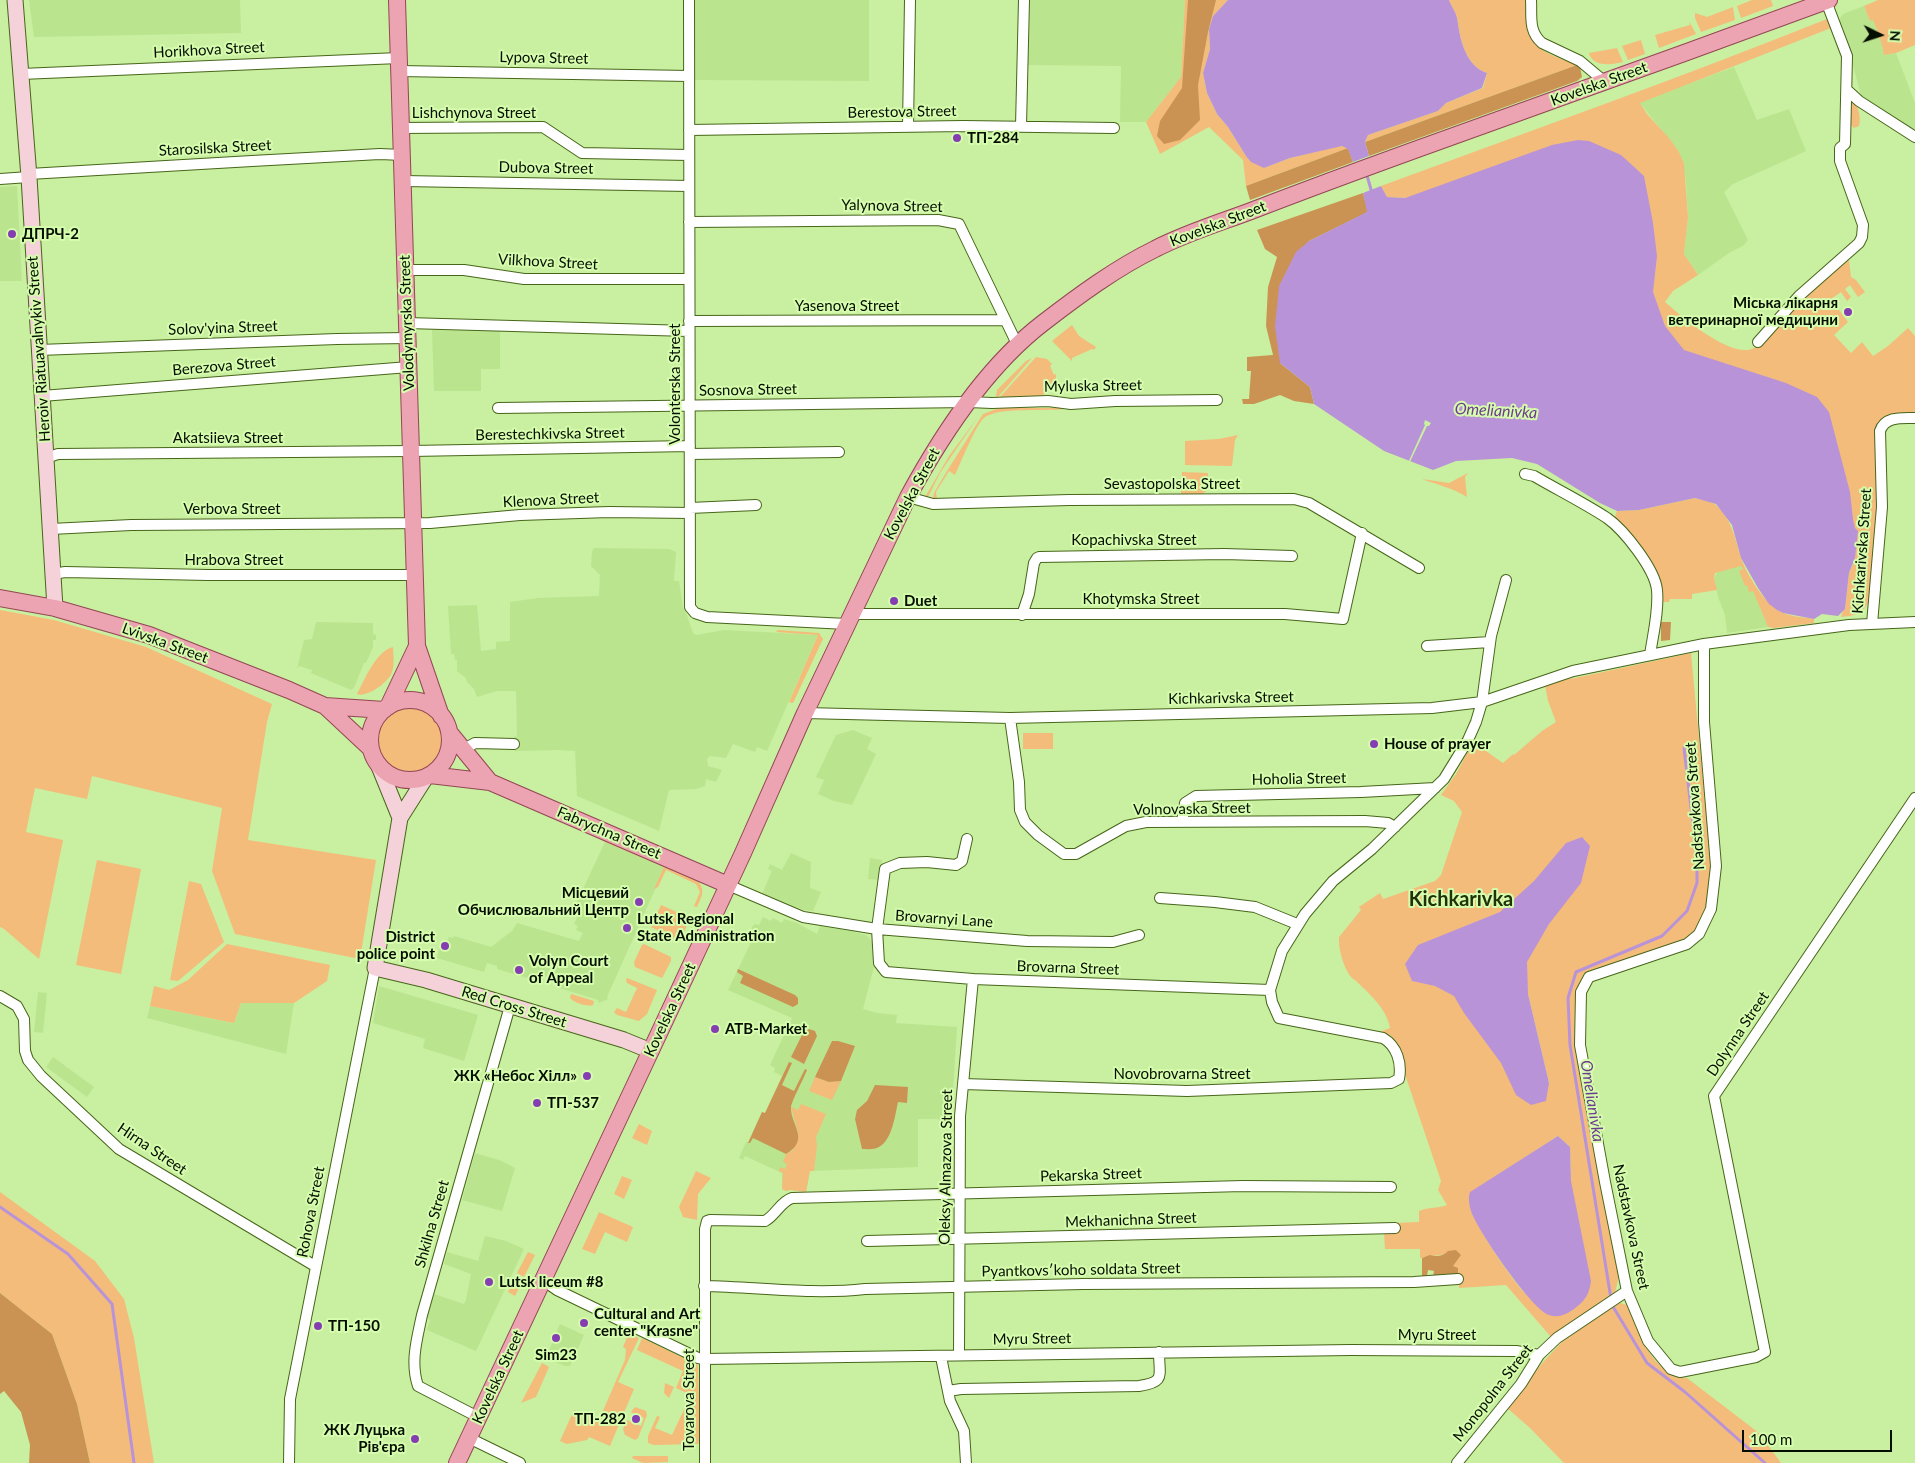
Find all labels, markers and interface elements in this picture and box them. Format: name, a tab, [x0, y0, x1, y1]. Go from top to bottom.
north arrow	[1855, 10, 1905, 60]
text: N	[1887, 30, 1904, 42]
street label: Horikhova Street	[153, 38, 265, 62]
street label: Lypova Street	[499, 48, 589, 68]
street label: Kovelska Street	[1548, 58, 1650, 110]
street label: Berestova Street	[847, 102, 957, 122]
street label: Lishchynova Street	[412, 104, 536, 122]
place label: ТП-284	[967, 129, 1019, 147]
marker: ТП-284	[951, 132, 963, 144]
street label: Starosilska Street	[158, 136, 272, 160]
street label: Dubova Street	[498, 158, 594, 178]
street label: Yalynova Street	[841, 196, 943, 216]
street label: Kovelska Street	[1167, 197, 1269, 251]
place label: ДПРЧ-2	[22, 225, 79, 243]
marker: ДПРЧ-2	[6, 228, 18, 240]
street label: Vilkhova Street	[498, 250, 598, 274]
street label: Volodymyrska Street	[396, 255, 418, 391]
street label: Heroiv Riatuavalnykiv Street	[24, 256, 54, 442]
place label: Міська лікарня ветеринарної медицини	[1668, 294, 1838, 329]
street label: Yasenova Street	[795, 297, 899, 315]
marker: Міська лікарня ветеринарної медицини	[1842, 306, 1854, 318]
street label: Solov'yina Street	[168, 317, 278, 339]
street label: Volonterska Street	[666, 323, 684, 445]
street label: Berezova Street	[171, 353, 277, 379]
street label: Myluska Street	[1044, 376, 1142, 396]
street label: Sosnova Street	[699, 380, 797, 400]
water label: Omelianivka	[1454, 399, 1538, 423]
street label: Berestechkivska Street	[475, 424, 625, 444]
street label: Akatsiieva Street	[173, 429, 283, 447]
street label: Kovelska Street	[880, 445, 944, 543]
street label: Sevastopolska Street	[1104, 475, 1240, 493]
street label: Klenova Street	[502, 488, 600, 512]
street label: Kichkarivska Street	[1849, 488, 1875, 614]
street label: Verbova Street	[183, 500, 281, 518]
street label: Kopachivska Street	[1071, 531, 1197, 549]
street label: Hrabova Street	[184, 551, 284, 569]
street label: Khotymska Street	[1082, 590, 1200, 608]
place label: Duet	[904, 592, 937, 610]
marker: Duet	[888, 595, 900, 607]
street label: Lvivska Street	[120, 619, 210, 667]
street label: Kichkarivska Street	[1168, 688, 1294, 708]
place label: House of prayer	[1384, 735, 1491, 753]
marker: House of prayer	[1368, 738, 1380, 750]
street label: Nadstavkova Street	[1682, 742, 1708, 870]
street label: Hoholia Street	[1252, 769, 1346, 789]
street label: Volnovaska Street	[1133, 799, 1251, 819]
street label: Fabrychna Street	[554, 803, 664, 863]
place label: Місцевий Обчислювальний Центр	[458, 884, 629, 919]
district label: Kichkarivka	[1409, 888, 1513, 912]
marker: Місцевий Обчислювальний Центр	[633, 896, 645, 908]
street label: Brovarnyi Lane	[894, 907, 994, 931]
place label: Lutsk Regional State Administration	[637, 910, 774, 945]
marker: Lutsk Regional State Administration	[621, 922, 633, 934]
place label: District police point	[357, 928, 435, 963]
marker: District police point	[439, 940, 451, 952]
place label: Volyn Court of Appeal	[529, 952, 609, 987]
street label: Brovarna Street	[1016, 957, 1120, 979]
street label: Kovelska Street	[640, 960, 700, 1060]
marker: Volyn Court of Appeal	[513, 964, 525, 976]
street label: Red Cross Street	[459, 982, 569, 1032]
street label: Dolynna Street	[1703, 988, 1773, 1080]
place label: ATB-Market	[725, 1020, 807, 1038]
marker: ATB-Market	[709, 1023, 721, 1035]
water label: Omelianivka	[1576, 1059, 1608, 1143]
street label: Novobrovarna Street	[1113, 1065, 1251, 1083]
place label: ЖК «Небос Хілл»	[454, 1067, 577, 1085]
marker: ЖК «Небос Хілл»	[581, 1070, 593, 1082]
street label: Oleksy Almazova Street	[936, 1089, 956, 1245]
place label: ТП-537	[547, 1094, 599, 1112]
marker: ТП-537	[531, 1097, 543, 1109]
street label: Hirna Street	[114, 1119, 190, 1179]
street label: Nadstavkova Street	[1609, 1163, 1653, 1291]
street label: Pekarska Street	[1040, 1164, 1142, 1186]
street label: Rohova Street	[293, 1165, 329, 1259]
street label: Shkilna Street	[411, 1178, 453, 1270]
street label: Mekhanichna Street	[1065, 1209, 1197, 1231]
street label: Pyantkovsʹkoho soldata Street	[981, 1259, 1181, 1281]
place label: Lutsk liceum #8	[499, 1273, 603, 1291]
marker: Lutsk liceum #8	[483, 1276, 495, 1288]
place label: Cultural and Art center "Krasne"	[594, 1305, 700, 1340]
place label: ТП-150	[328, 1317, 380, 1335]
marker: Cultural and Art center "Krasne"	[578, 1317, 590, 1329]
marker: ТП-150	[312, 1320, 324, 1332]
street label: Myru Street	[1398, 1326, 1476, 1344]
street label: Kovelska Street	[468, 1327, 528, 1427]
street label: Myru Street	[993, 1329, 1071, 1349]
marker: Sim23	[550, 1332, 562, 1344]
street label: Monopolna Street	[1449, 1341, 1537, 1445]
place label: Sim23	[535, 1346, 577, 1364]
street label: Tovarova Street	[680, 1349, 698, 1451]
place label: ТП-282	[574, 1410, 626, 1428]
marker: ТП-282	[630, 1413, 642, 1425]
scale bar	[1745, 1420, 1895, 1452]
place label: ЖК Луцька Рів'єра	[324, 1421, 405, 1456]
text: 100 m	[1750, 1430, 1792, 1448]
marker: ЖК Луцька Рів'єра	[409, 1433, 421, 1445]

